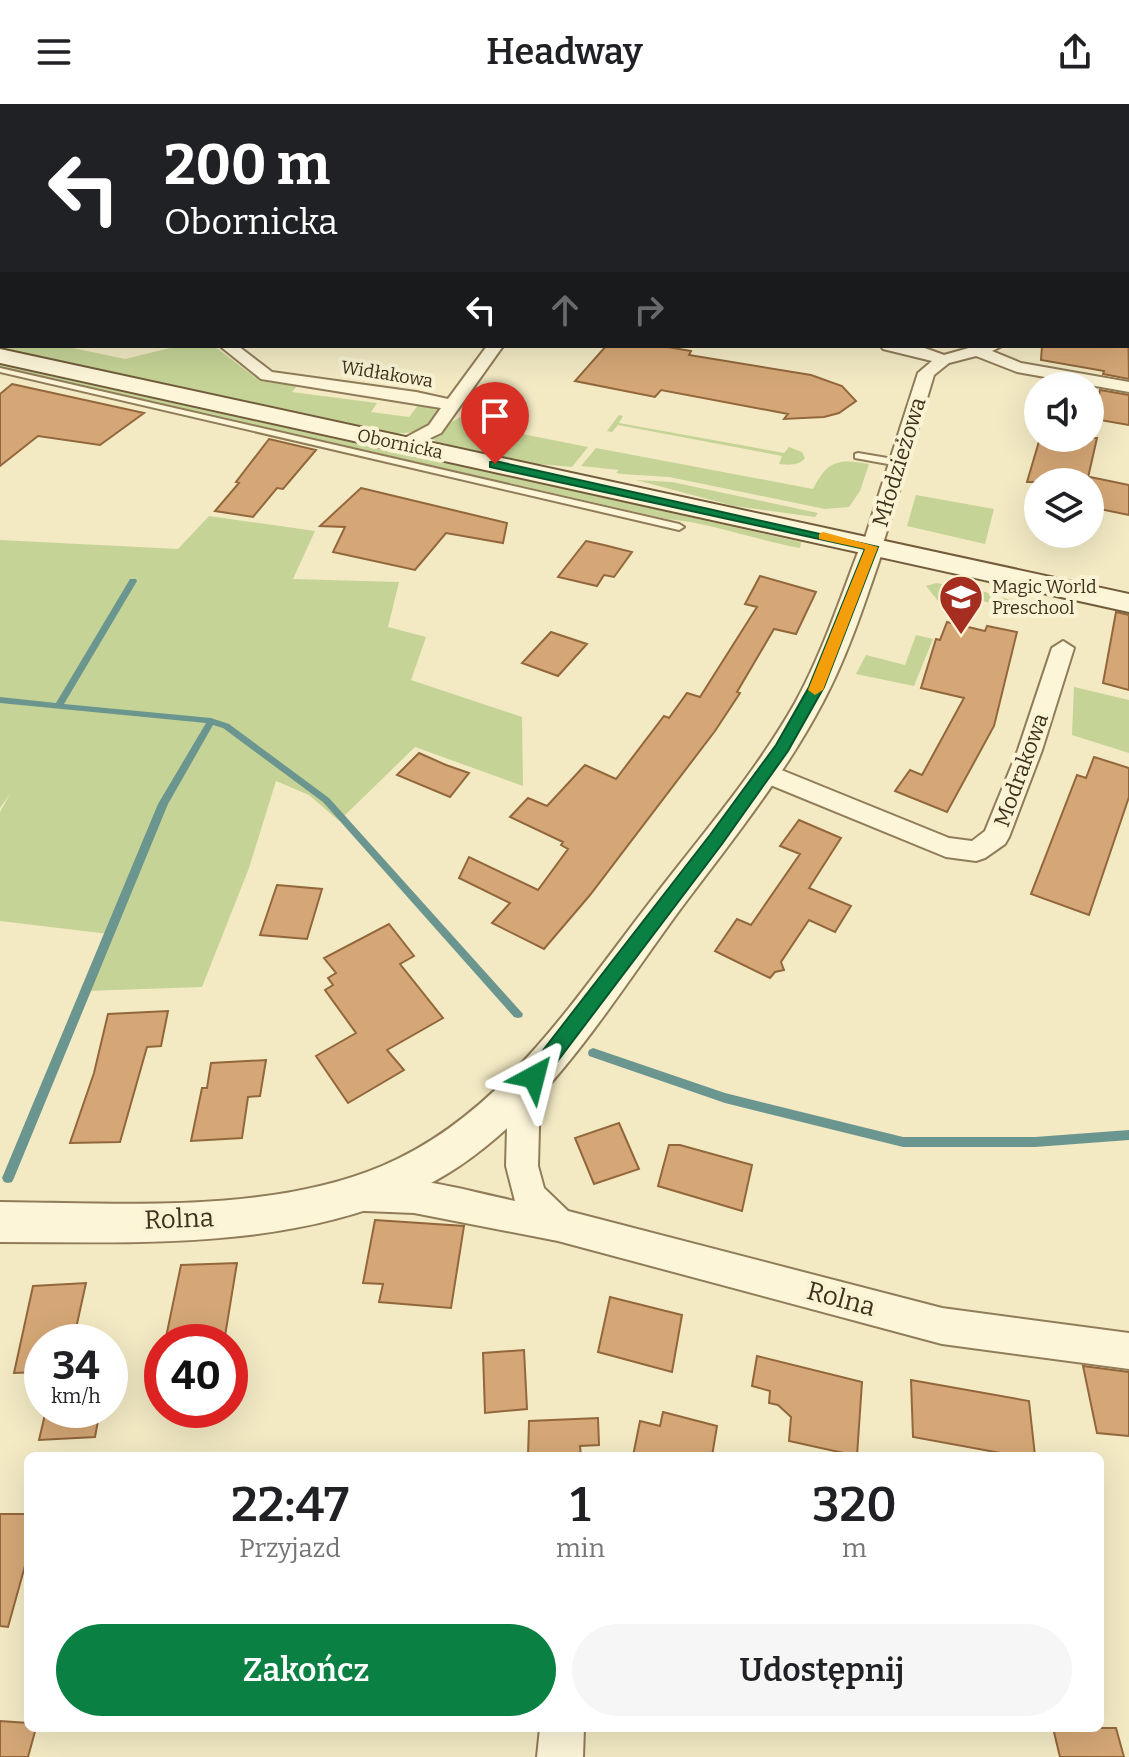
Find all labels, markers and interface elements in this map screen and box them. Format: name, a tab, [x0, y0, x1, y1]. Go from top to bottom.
icon: menu	[32, 30, 76, 74]
text: Headway	[486, 30, 643, 74]
icon: share	[1053, 30, 1097, 74]
text: 200 m	[164, 132, 330, 199]
icon: left	[32, 136, 136, 240]
text: Obornicka	[164, 200, 338, 244]
icon: left	[459, 288, 503, 332]
icon: ahead	[543, 288, 587, 332]
icon: right	[627, 288, 671, 332]
street label: Widłakowa	[339, 356, 435, 392]
map controls	[1024, 372, 1104, 548]
button: sound	[1024, 372, 1104, 452]
pin	[461, 382, 529, 464]
icon: arrive	[473, 394, 517, 438]
street label: Młodzieżowa	[867, 394, 931, 530]
street label: Obornicka	[355, 424, 445, 464]
button: layers	[1024, 468, 1104, 548]
school or university icon: Magic World Preschool	[937, 573, 985, 636]
place label: Magic World Preschool	[992, 576, 1097, 619]
street label: Modrakowa	[988, 709, 1054, 831]
position arrow	[492, 1035, 576, 1119]
street label: Rolna	[144, 1202, 214, 1236]
street label: Rolna	[803, 1275, 879, 1323]
speed limit sign: 40	[144, 1324, 248, 1428]
text: 34	[52, 1342, 100, 1390]
text: km/h	[51, 1384, 101, 1408]
text: 22:47	[231, 1476, 349, 1534]
text: 1	[570, 1476, 591, 1534]
text: 320	[812, 1476, 897, 1534]
text: Przyjazd	[239, 1533, 341, 1564]
text: min	[556, 1533, 605, 1564]
text: m	[842, 1533, 867, 1564]
button: Zakończ	[56, 1624, 556, 1716]
button: Udostępnij	[572, 1624, 1072, 1716]

